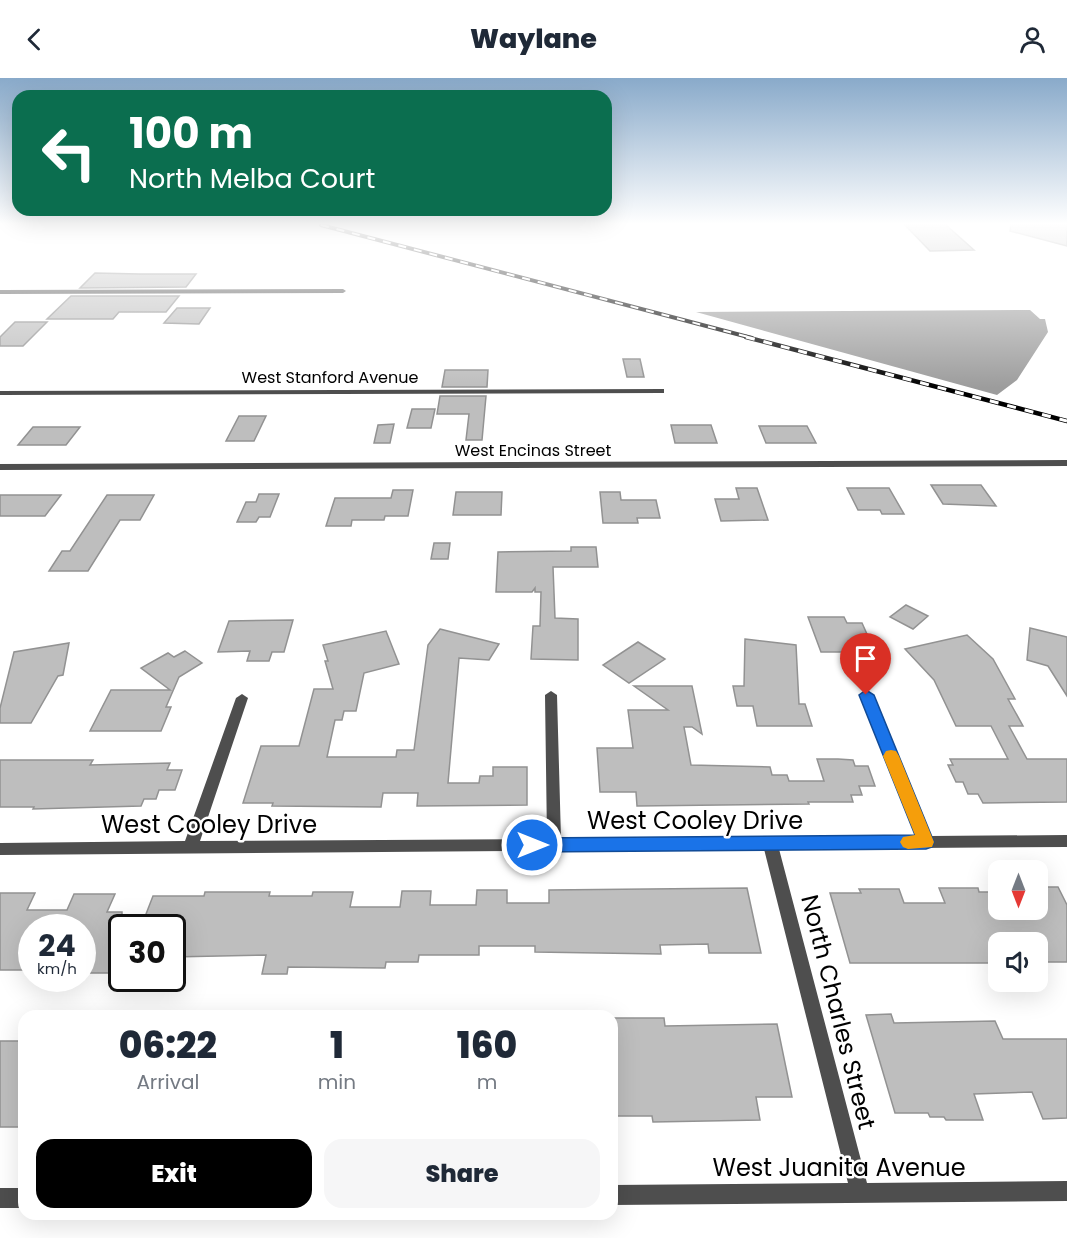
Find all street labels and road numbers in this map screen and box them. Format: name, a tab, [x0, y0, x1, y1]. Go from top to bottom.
street label: West Stanford Avenue	[242, 366, 419, 389]
street label: West Encinas Street	[455, 439, 611, 462]
street label: West Cooley Drive	[587, 804, 803, 837]
street label: West Cooley Drive	[101, 808, 317, 841]
street label: North Charles Street	[793, 891, 884, 1133]
street label: West Juanita Avenue	[712, 1151, 966, 1184]

